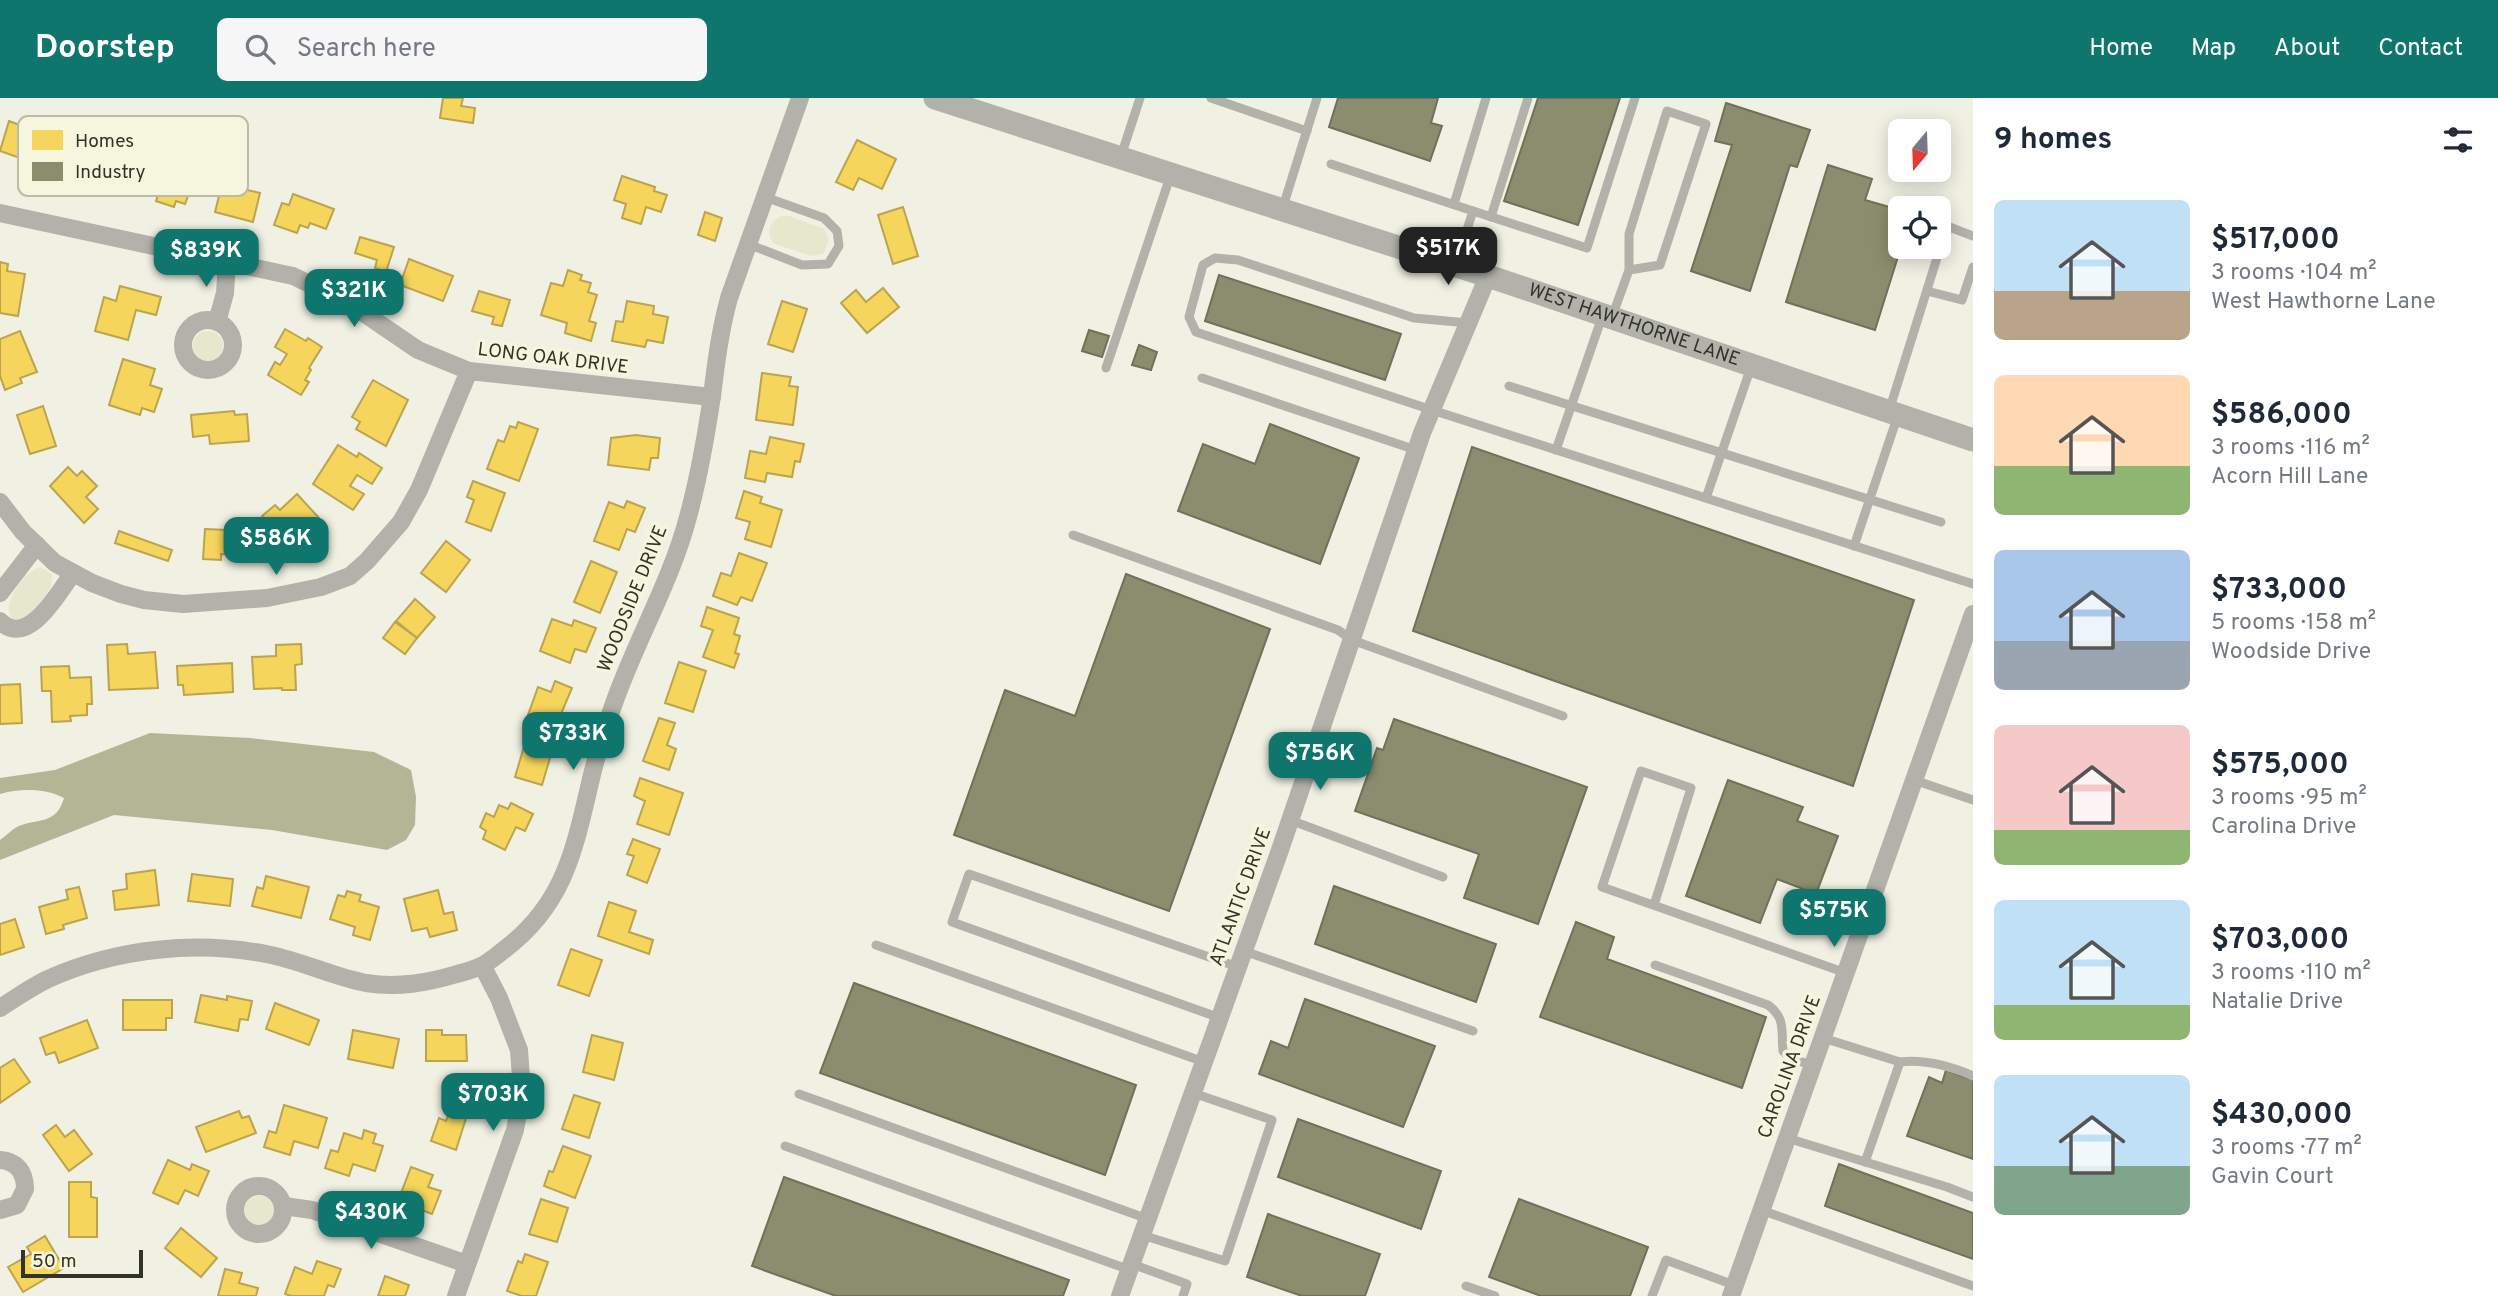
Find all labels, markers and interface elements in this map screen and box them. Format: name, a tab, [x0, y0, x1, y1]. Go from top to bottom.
search box	[217, 18, 707, 81]
text: Doorstep	[35, 28, 175, 70]
icon: search	[241, 30, 279, 68]
text: Search here	[297, 33, 436, 66]
text: Home	[2089, 34, 2153, 64]
text: Map	[2191, 34, 2236, 64]
text: About	[2274, 34, 2340, 64]
text: Contact	[2378, 34, 2463, 64]
legend	[18, 116, 248, 196]
north arrow	[1888, 119, 1951, 182]
map controls	[1888, 119, 1951, 259]
icon: filters	[2439, 121, 2477, 159]
text: 9 homes	[1994, 122, 2112, 159]
text: Homes	[75, 130, 134, 154]
text: Industry	[75, 161, 145, 185]
button: locate	[1888, 196, 1951, 259]
text: $517,000	[2211, 222, 2340, 259]
pin: $517K	[1399, 228, 1497, 287]
icon: home	[2050, 228, 2134, 312]
pin: $839K	[157, 230, 255, 289]
text: $517K	[1415, 235, 1481, 264]
text: $839K	[170, 237, 242, 266]
text: 3 rooms · 104 m²	[2211, 259, 2376, 288]
pin: $321K	[305, 270, 403, 329]
text: $321K	[321, 277, 387, 306]
street label: WEST HAWTHORNE LANE	[1525, 278, 1743, 372]
text: West Hawthorne Lane	[2211, 288, 2436, 317]
street label: LONG OAK DRIVE	[476, 338, 630, 380]
text: $586,000	[2211, 397, 2352, 434]
icon: home	[2050, 403, 2134, 487]
text: 3 rooms · 116 m²	[2211, 434, 2370, 463]
text: Acorn Hill Lane	[2211, 463, 2368, 492]
pin: $586K	[227, 518, 325, 577]
street label: WOODSIDE DRIVE	[593, 522, 673, 676]
text: $586K	[240, 525, 312, 554]
text: $733,000	[2211, 572, 2347, 609]
icon: home	[2050, 578, 2134, 662]
text: 5 rooms · 158 m²	[2211, 609, 2376, 638]
text: Woodside Drive	[2211, 638, 2371, 667]
pin: $733K	[524, 712, 622, 772]
text: $733K	[538, 720, 608, 749]
pin: $756K	[1271, 732, 1369, 792]
text: $756K	[1285, 740, 1355, 769]
text: $575,000	[2211, 747, 2349, 784]
icon: home	[2050, 753, 2134, 837]
text: 3 rooms · 95 m²	[2211, 784, 2367, 813]
text: Carolina Drive	[2211, 813, 2356, 842]
street label: ATLANTIC DRIVE	[1205, 824, 1277, 970]
pin: $575K	[1785, 890, 1883, 949]
text: $575K	[1799, 897, 1869, 926]
text: $703,000	[2211, 922, 2349, 959]
icon: home	[2050, 928, 2134, 1012]
text: 3 rooms · 110 m²	[2211, 959, 2371, 988]
text: Natalie Drive	[2211, 988, 2343, 1017]
street label: CAROLINA DRIVE	[1753, 992, 1827, 1142]
pin: $703K	[444, 1074, 542, 1133]
text: $703K	[457, 1081, 529, 1110]
text: $430,000	[2211, 1097, 2353, 1134]
icon: home	[2050, 1103, 2134, 1187]
text: 3 rooms · 77 m²	[2211, 1134, 2362, 1163]
text: Gavin Court	[2211, 1163, 2334, 1192]
pin: $430K	[322, 1192, 420, 1251]
text: $430K	[334, 1199, 408, 1228]
scale bar	[21, 1247, 144, 1279]
text: 50 m	[32, 1250, 77, 1274]

